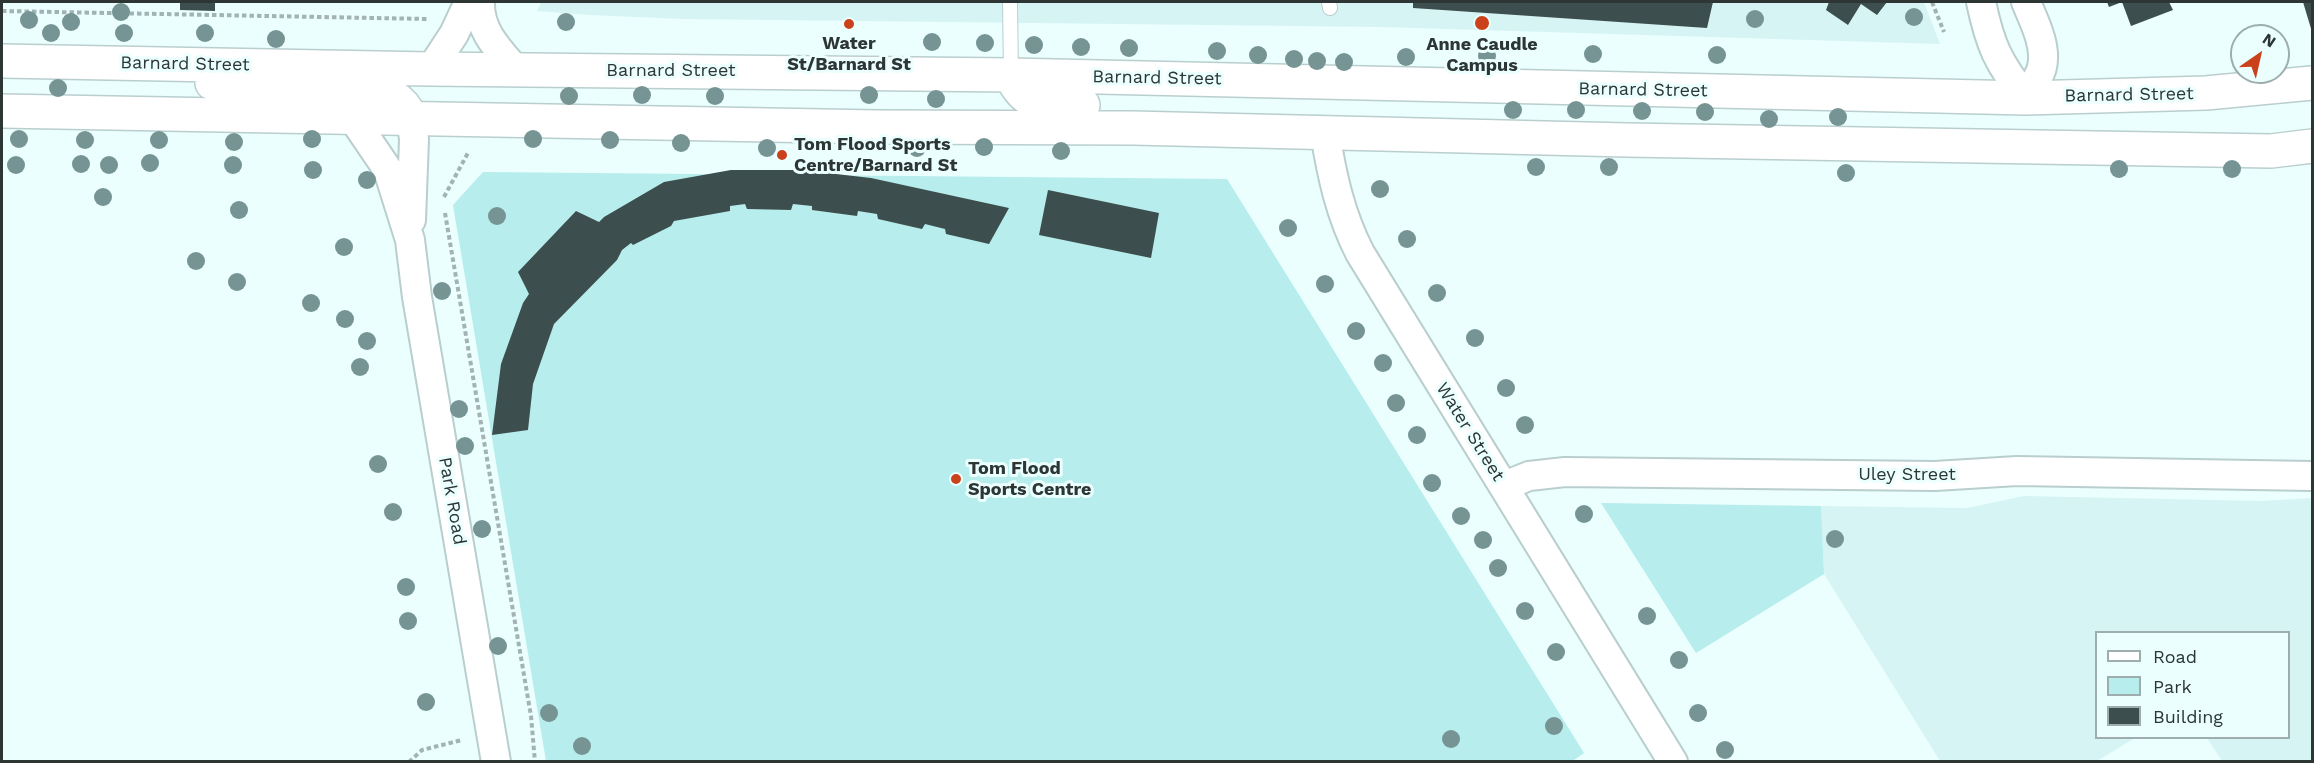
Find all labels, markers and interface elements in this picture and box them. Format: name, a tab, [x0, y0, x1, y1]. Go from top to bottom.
marker: Anne Caudle Campus	[1473, 14, 1491, 32]
marker: Water St/Barnard St	[842, 17, 856, 31]
north arrow	[2230, 24, 2290, 84]
text: N	[2259, 29, 2279, 52]
place label: Water St/Barnard St	[787, 33, 911, 76]
place label: Anne Caudle Campus	[1426, 34, 1538, 76]
street label: Barnard Street	[120, 52, 250, 76]
street label: Barnard Street	[606, 60, 736, 82]
street label: Barnard Street	[1092, 66, 1222, 90]
street label: Barnard Street	[1578, 78, 1708, 102]
street label: Barnard Street	[2064, 83, 2194, 107]
place label: Tom Flood Sports Centre/Barnard St	[794, 134, 957, 176]
marker: Tom Flood Sports Centre/Barnard St	[775, 148, 789, 162]
street label: Water Street	[1431, 379, 1509, 485]
street label: Park Road	[434, 455, 470, 547]
place label: Tom Flood Sports Centre	[968, 458, 1091, 500]
street label: Uley Street	[1858, 464, 1956, 486]
marker: Tom Flood Sports Centre	[949, 472, 963, 486]
legend	[2095, 631, 2290, 739]
text: Road	[2153, 646, 2197, 667]
text: Park	[2153, 676, 2192, 697]
text: Building	[2153, 706, 2223, 727]

